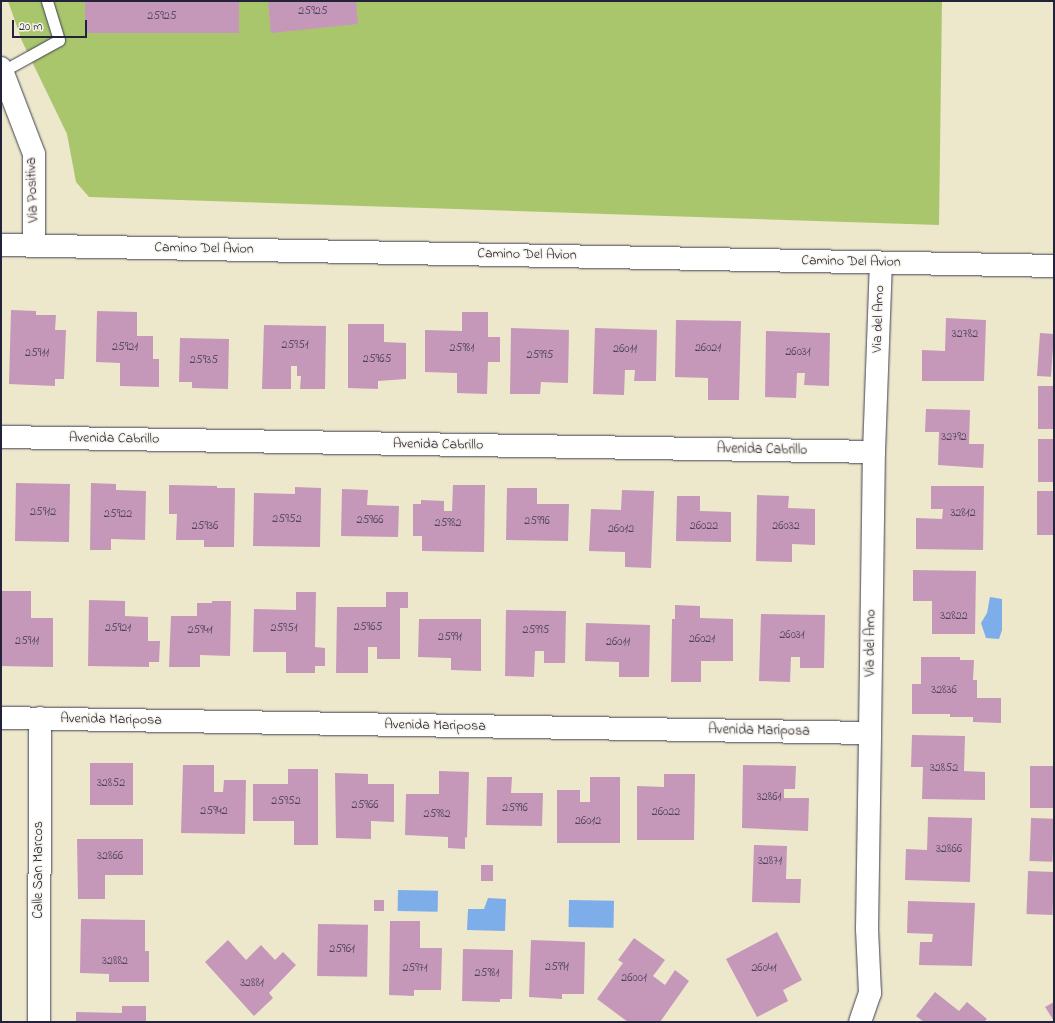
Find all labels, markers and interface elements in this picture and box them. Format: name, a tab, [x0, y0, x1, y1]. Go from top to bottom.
house number: 25925	[298, 5, 328, 19]
house number: 25925	[147, 10, 177, 24]
scale bar	[14, 12, 89, 38]
text: 20 m	[19, 18, 42, 36]
street label: Via Positiva	[23, 157, 43, 223]
street label: Camino Del Avion	[154, 240, 254, 258]
street label: Camino Del Avion	[477, 246, 577, 264]
street label: Camino Del Avion	[801, 253, 901, 271]
street label: Via del Amo	[869, 285, 889, 353]
house number: 32782	[952, 328, 978, 342]
house number: 25951	[281, 339, 309, 353]
house number: 25921	[112, 341, 138, 355]
house number: 25981	[450, 342, 474, 356]
house number: 26021	[695, 342, 721, 356]
house number: 26011	[613, 343, 637, 357]
house number: 26031	[785, 346, 811, 360]
house number: 25911	[25, 347, 49, 361]
house number: 25995	[527, 349, 553, 363]
house number: 25965	[363, 353, 391, 367]
house number: 25935	[190, 354, 218, 368]
street label: Avenida Cabrillo	[69, 430, 159, 448]
house number: 32792	[941, 431, 967, 445]
street label: Avenida Cabrillo	[393, 436, 483, 454]
street label: Avenida Cabrillo	[717, 441, 807, 459]
house number: 25912	[30, 506, 56, 520]
house number: 32812	[950, 507, 976, 521]
house number: 25922	[104, 508, 132, 522]
house number: 25952	[272, 513, 302, 527]
house number: 25966	[357, 514, 383, 528]
house number: 25996	[524, 515, 550, 529]
house number: 25982	[435, 517, 461, 531]
house number: 25936	[192, 520, 218, 534]
house number: 26022	[690, 520, 718, 534]
house number: 26032	[772, 520, 800, 534]
house number: 26012	[608, 523, 634, 537]
street label: Via del Amo	[862, 609, 880, 677]
house number: 32822	[940, 610, 968, 624]
house number: 25965	[354, 621, 382, 635]
house number: 25921	[105, 622, 131, 636]
house number: 25951	[270, 622, 298, 636]
house number: 25941	[187, 624, 213, 638]
house number: 25995	[523, 624, 549, 638]
house number: 26031	[779, 629, 805, 643]
house number: 25991	[438, 631, 462, 645]
house number: 26021	[689, 633, 715, 647]
house number: 25911	[15, 635, 39, 649]
house number: 26011	[606, 636, 630, 650]
house number: 32836	[931, 684, 957, 698]
street label: Avenida Mariposa	[60, 711, 162, 729]
street label: Avenida Mariposa	[384, 717, 486, 735]
street label: Avenida Mariposa	[708, 722, 810, 740]
house number: 32852	[930, 762, 958, 776]
house number: 32852	[97, 777, 125, 791]
house number: 32861	[757, 791, 781, 805]
house number: 25952	[271, 795, 301, 809]
house number: 25966	[352, 799, 378, 813]
house number: 25996	[502, 802, 528, 816]
house number: 25942	[200, 805, 228, 819]
house number: 26022	[652, 806, 680, 820]
house number: 25982	[424, 808, 450, 822]
house number: 26012	[575, 815, 601, 829]
street label: Calle San Marcos	[31, 821, 47, 919]
house number: 32866	[936, 843, 962, 857]
house number: 32866	[97, 850, 123, 864]
house number: 32871	[758, 855, 782, 869]
house number: 25961	[329, 943, 355, 957]
house number: 32882	[102, 955, 128, 969]
house number: 25991	[545, 961, 569, 975]
house number: 25971	[402, 962, 428, 976]
house number: 26041	[751, 962, 777, 976]
house number: 25981	[475, 967, 499, 981]
house number: 26001	[621, 972, 647, 986]
house number: 32881	[240, 977, 264, 991]

